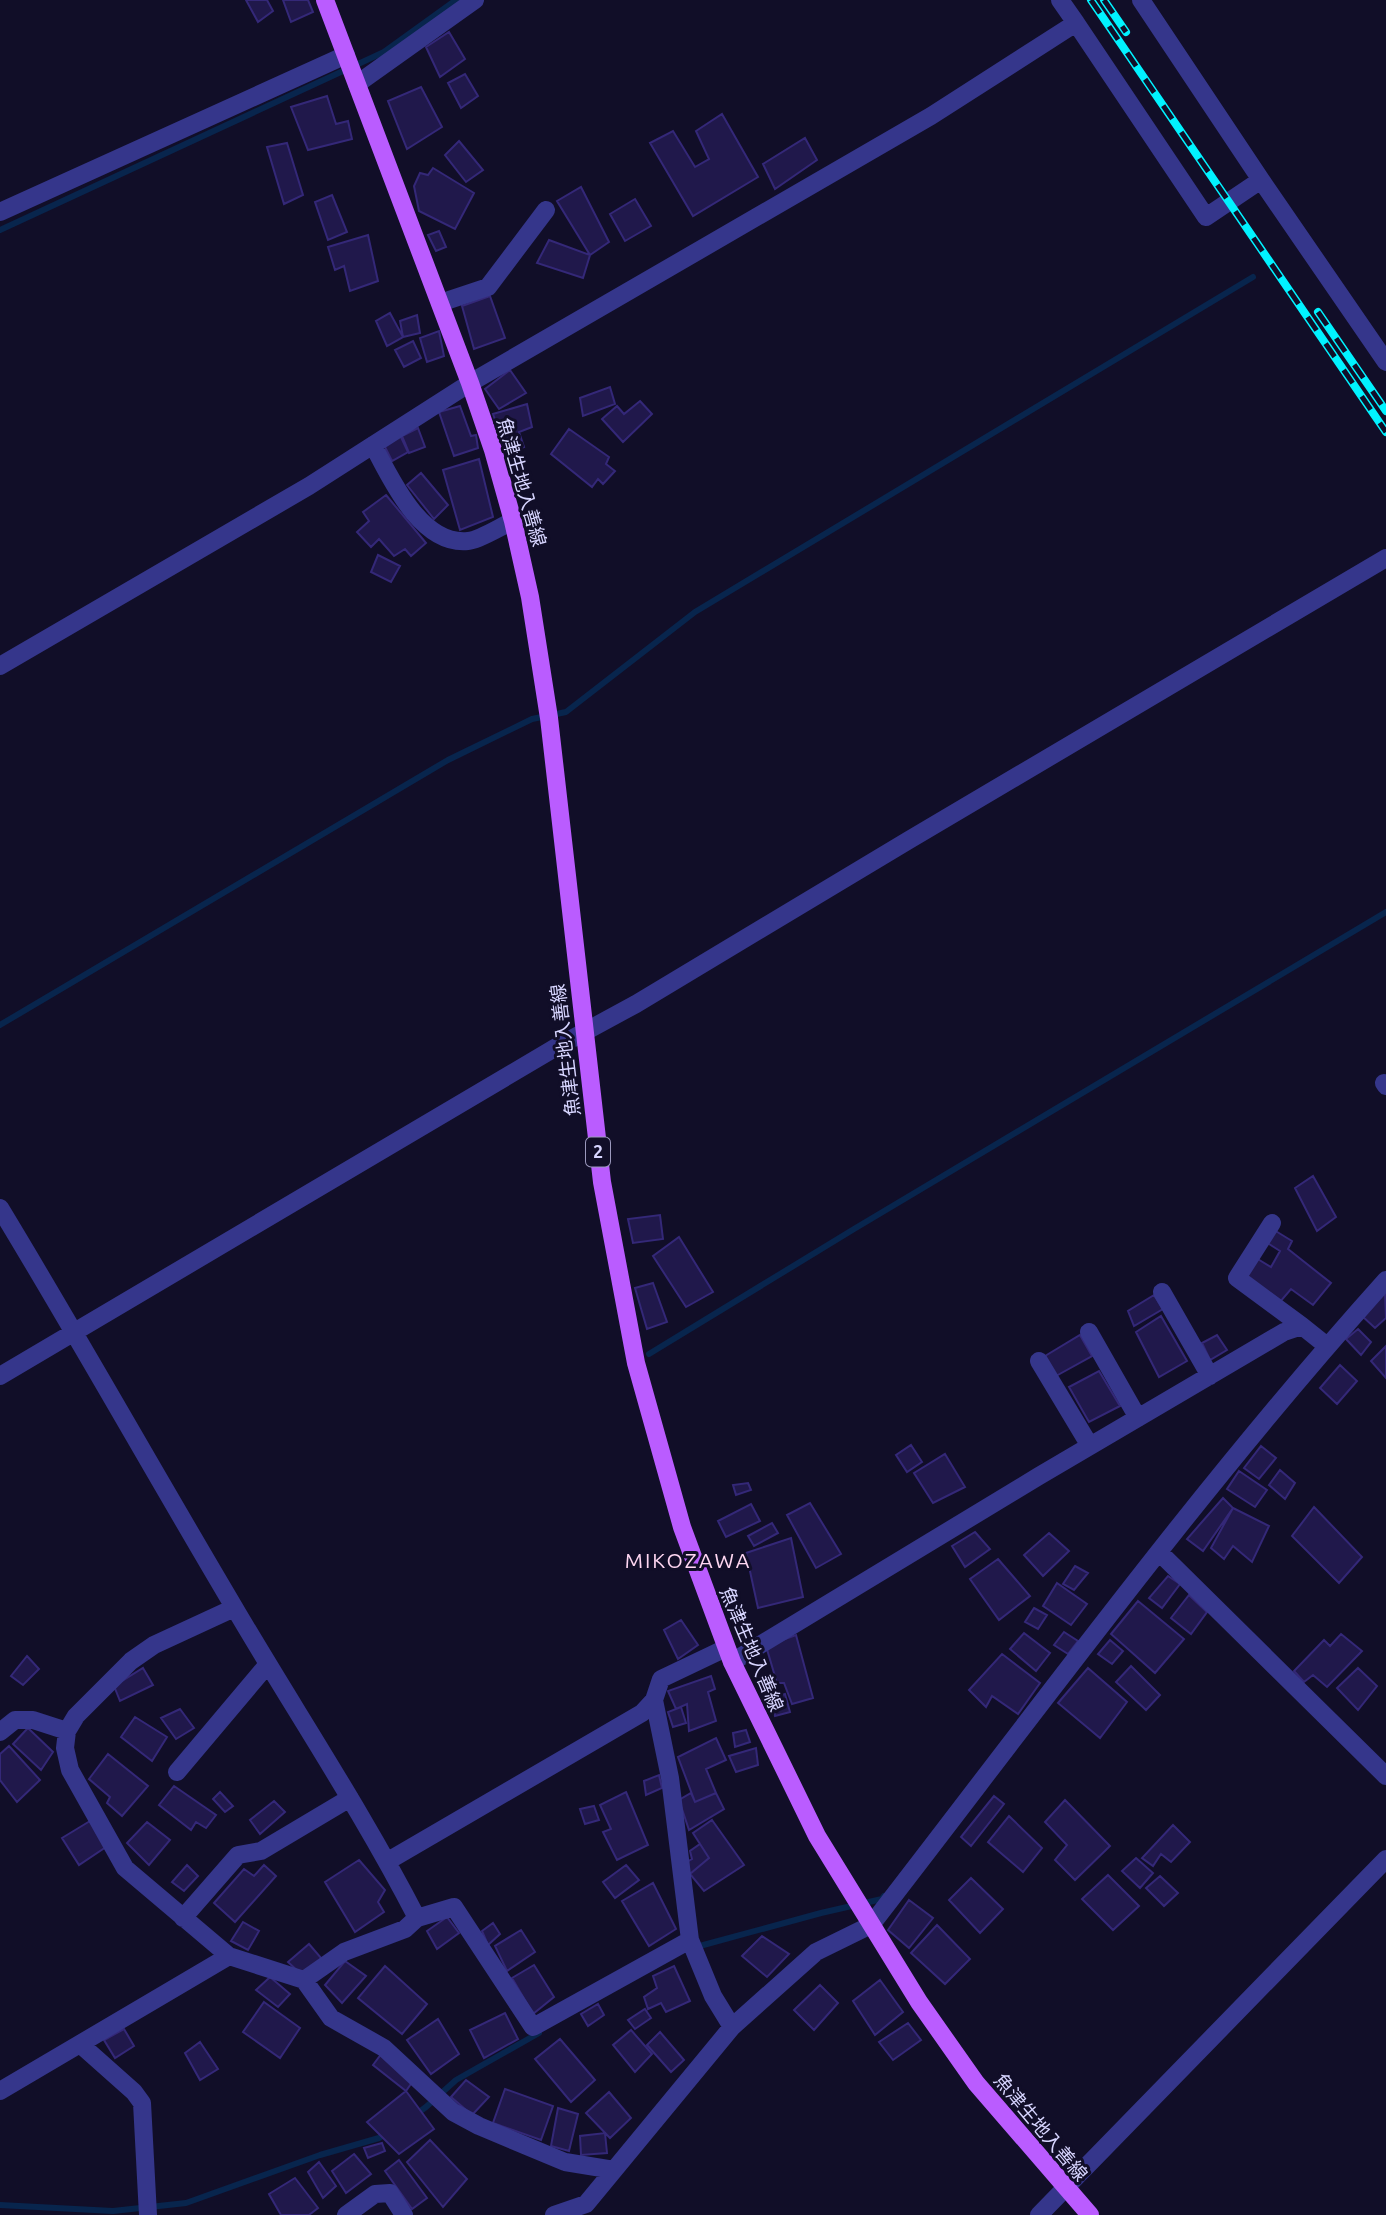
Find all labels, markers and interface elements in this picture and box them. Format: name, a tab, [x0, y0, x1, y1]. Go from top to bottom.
street label: 魚津生地入善線	[493, 415, 551, 549]
street label: 魚津生地入善線	[546, 983, 584, 1117]
road number: 2	[586, 1138, 610, 1167]
district label: MIKOZAWA	[625, 1548, 751, 1572]
street label: 魚津生地入善線	[716, 1583, 788, 1715]
street label: 魚津生地入善線	[990, 2069, 1092, 2185]

